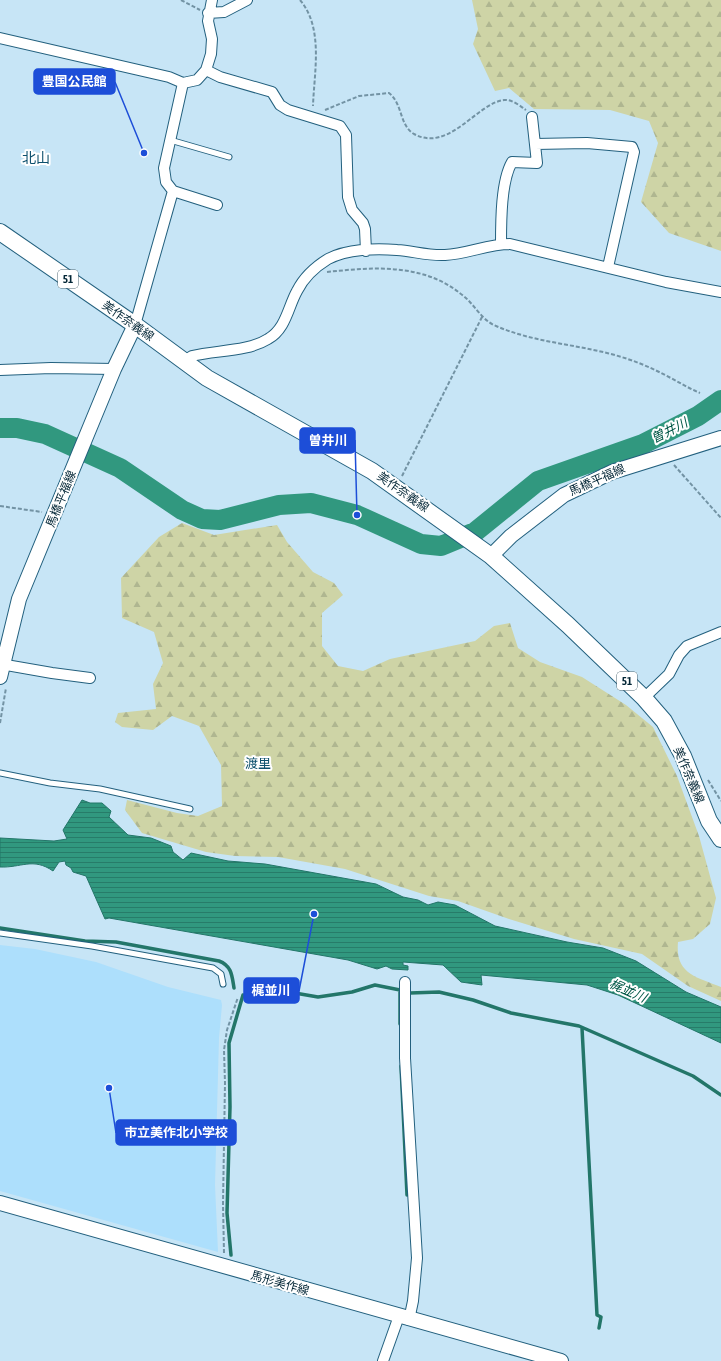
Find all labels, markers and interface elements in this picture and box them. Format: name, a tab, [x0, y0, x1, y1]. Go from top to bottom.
callout: 豊国公民館	[34, 69, 115, 94]
text: 豊国公民館	[41, 74, 107, 89]
district label: 北山	[22, 150, 50, 166]
road number: 51	[58, 270, 78, 288]
street label: 美作奈義線	[99, 298, 157, 344]
water label: 曽井川	[648, 414, 692, 446]
callout: 曽井川	[300, 428, 355, 453]
text: 曽井川	[308, 433, 348, 448]
street label: 馬橋平福線	[567, 461, 627, 499]
street label: 馬橋平福線	[43, 469, 79, 529]
street label: 美作奈義線	[374, 469, 432, 515]
road number: 51	[617, 672, 637, 690]
street label: 美作奈義線	[671, 745, 707, 805]
district label: 渡里	[245, 756, 271, 771]
water label: 梶並川	[607, 976, 650, 1006]
callout: 梶並川	[244, 978, 299, 1003]
text: 梶並川	[251, 983, 291, 998]
callout: 市立美作北小学校	[116, 1120, 236, 1145]
text: 市立美作北小学校	[124, 1125, 228, 1140]
street label: 馬形美作線	[249, 1268, 311, 1298]

